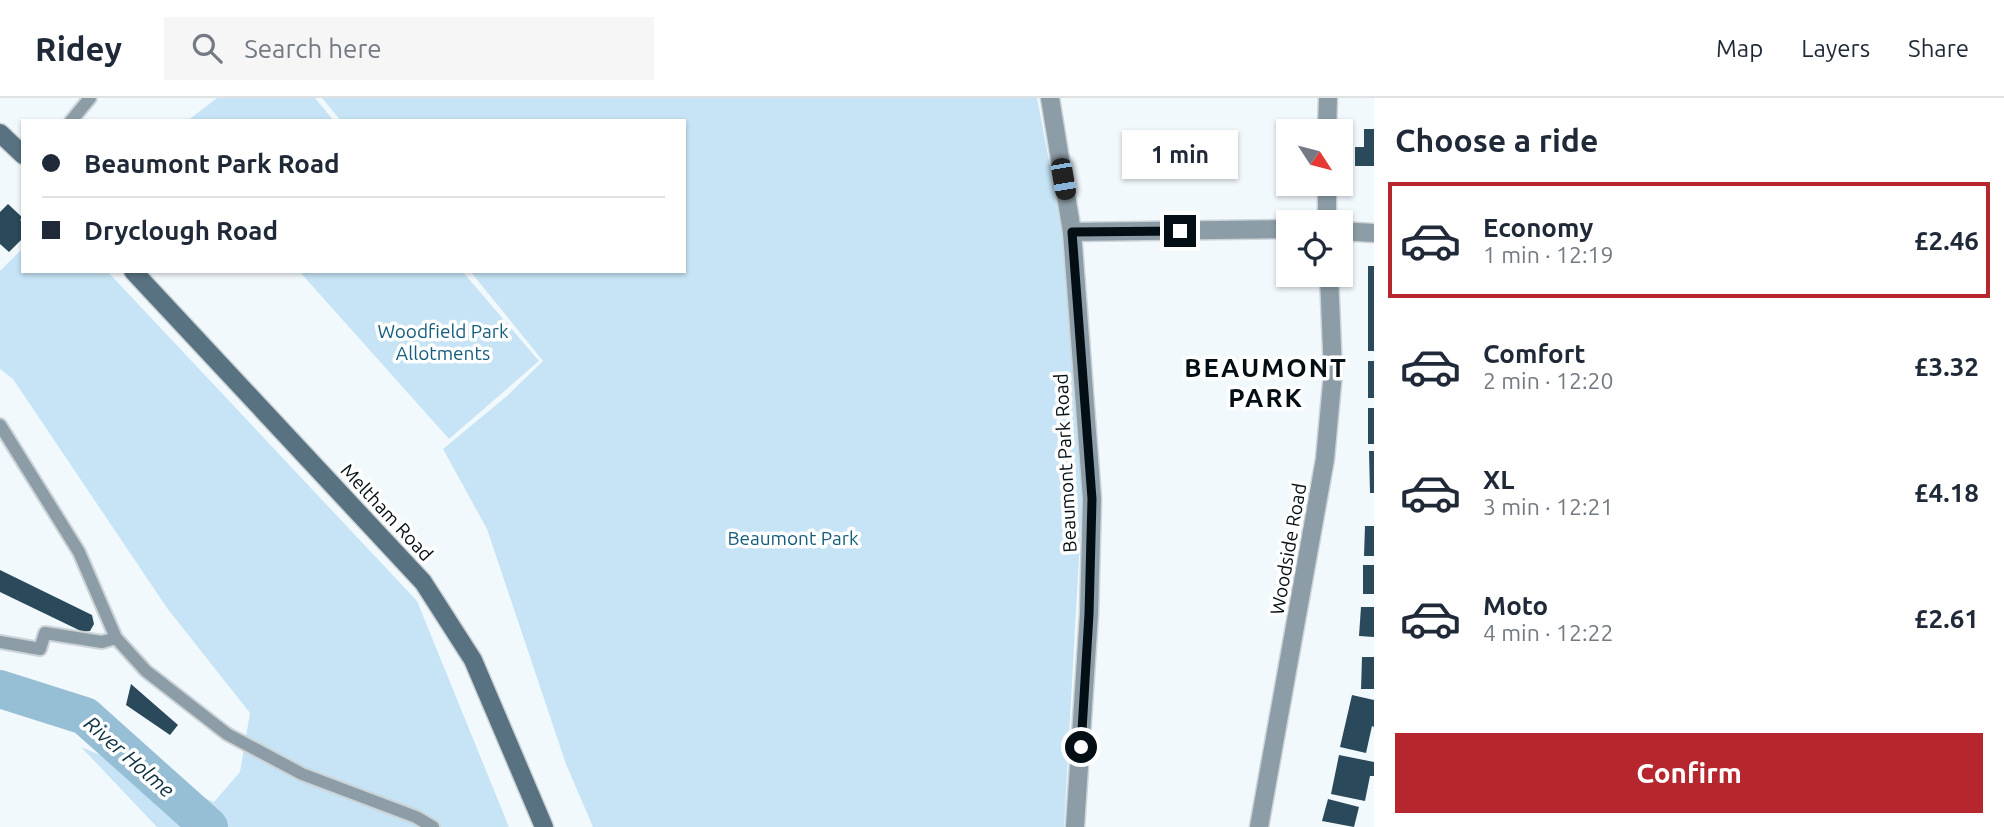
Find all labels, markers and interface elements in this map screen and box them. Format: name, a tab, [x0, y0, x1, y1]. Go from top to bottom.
search box	[164, 17, 654, 80]
icon: search	[188, 29, 226, 67]
text: Ridey	[35, 30, 122, 67]
text: Search here	[244, 34, 382, 63]
text: Map	[1716, 35, 1763, 62]
text: Layers	[1801, 35, 1870, 62]
text: Share	[1908, 35, 1969, 62]
north arrow	[1276, 119, 1353, 196]
map controls	[1276, 119, 1353, 287]
text: Choose a ride	[1395, 122, 1598, 158]
callout: 1 min	[1122, 130, 1238, 178]
text: 1 min	[1151, 142, 1209, 167]
text: Beaumont Park Road	[84, 149, 340, 178]
car	[1050, 156, 1077, 202]
icon: car	[1399, 209, 1462, 272]
button: locate	[1276, 210, 1353, 287]
text: Economy	[1483, 213, 1593, 242]
route end	[1164, 215, 1196, 247]
text: Dryclough Road	[84, 216, 278, 245]
text: £2.46	[1914, 226, 1979, 255]
text: 1 min · 12:19	[1483, 242, 1614, 267]
park label: Woodfield Park Allotments	[377, 320, 509, 364]
icon: car	[1399, 335, 1462, 398]
text: Comfort	[1483, 339, 1586, 368]
text: £3.32	[1914, 352, 1979, 381]
district label: BEAUMONT PARK	[1184, 353, 1348, 412]
text: 2 min · 12:20	[1483, 368, 1614, 393]
street label: Beaumont Park Road	[1049, 373, 1081, 553]
street label: Meltham Road	[336, 459, 438, 565]
icon: car	[1399, 461, 1462, 524]
text: XL	[1483, 465, 1514, 494]
text: £4.18	[1914, 478, 1979, 507]
street label: Woodside Road	[1266, 481, 1310, 617]
text: 3 min · 12:21	[1483, 494, 1614, 519]
park label: Beaumont Park	[727, 527, 859, 549]
icon: car	[1399, 587, 1462, 650]
text: Moto	[1483, 591, 1548, 620]
text: £2.61	[1914, 604, 1979, 633]
text: 4 min · 12:22	[1483, 620, 1614, 645]
water label: River Holme	[80, 711, 180, 802]
route start	[1065, 731, 1097, 763]
button: Confirm	[1395, 733, 1983, 813]

